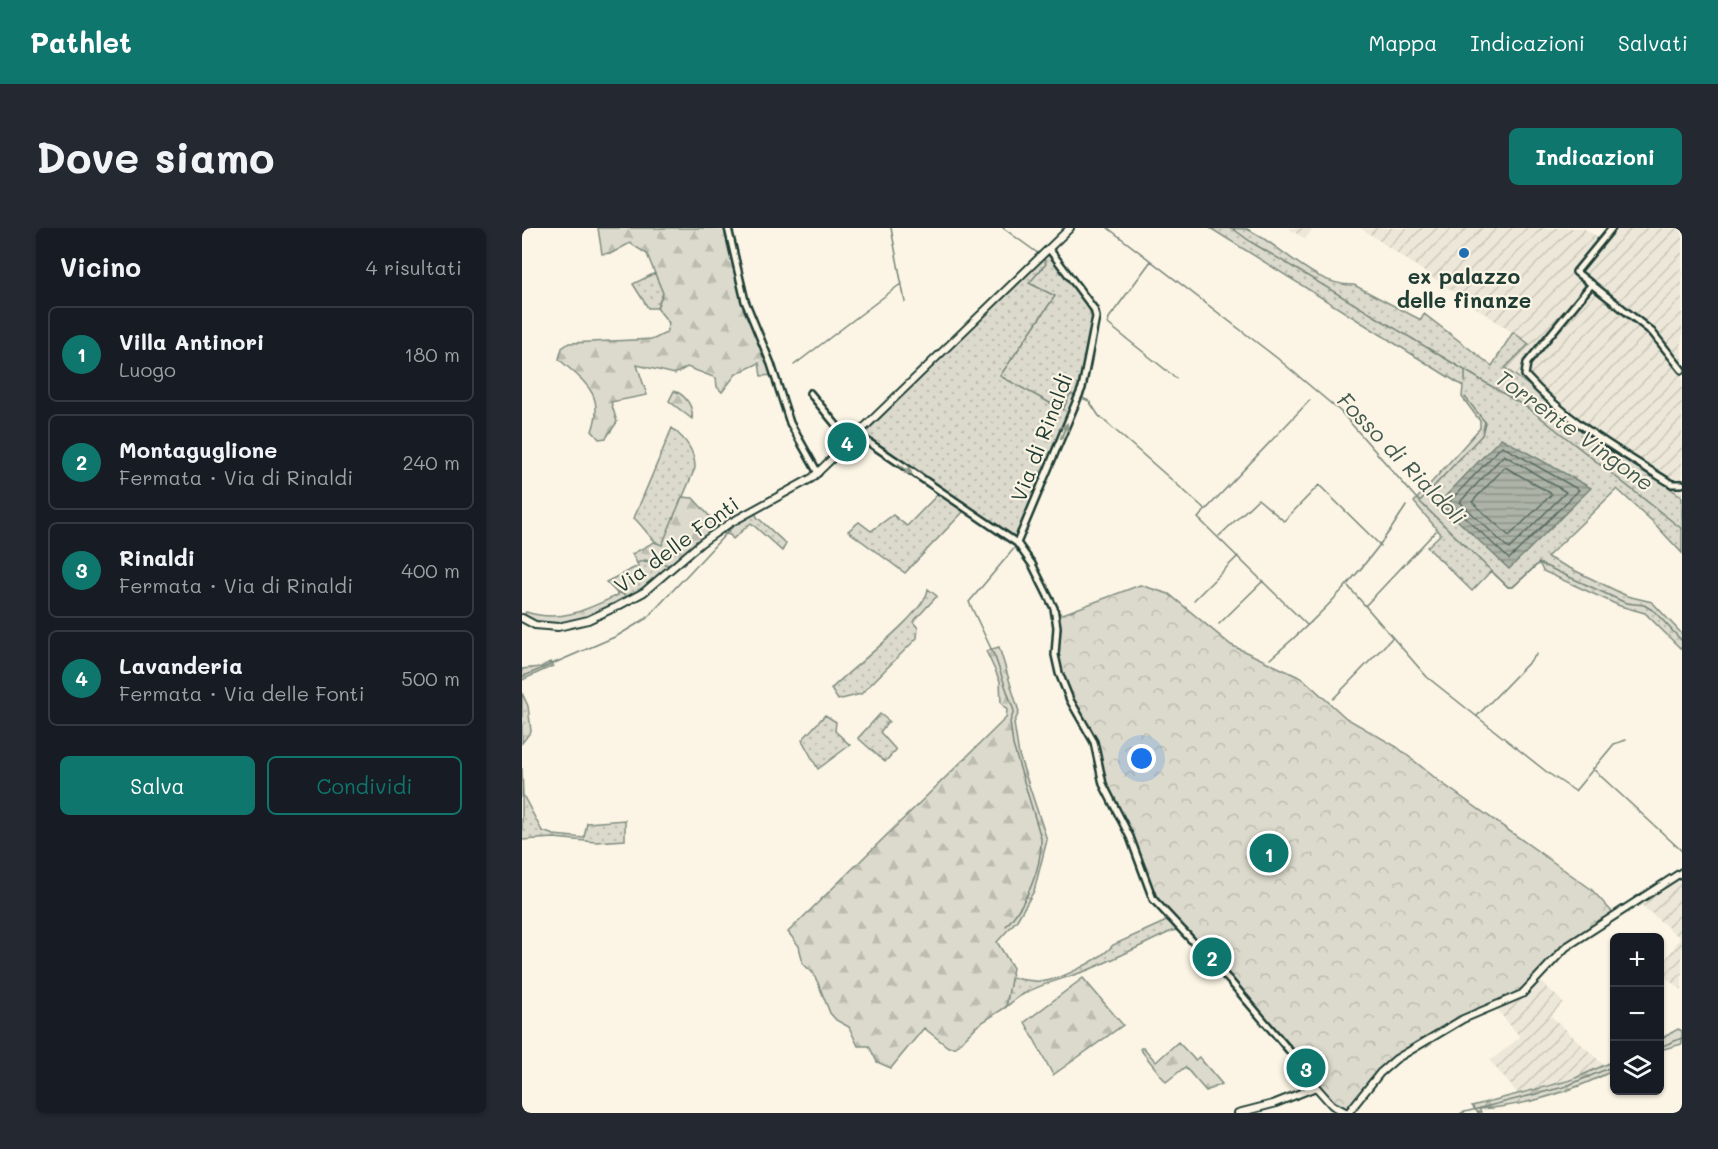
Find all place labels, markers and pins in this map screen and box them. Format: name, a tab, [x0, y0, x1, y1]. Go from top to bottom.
marker: ex palazzo delle finanze	[1457, 246, 1471, 260]
place label: ex palazzo delle finanze	[1397, 262, 1531, 313]
pin: 4	[828, 420, 866, 464]
pin: 1	[1250, 830, 1288, 876]
pin: 2	[1192, 934, 1232, 980]
pin: 3	[1286, 1046, 1326, 1090]

